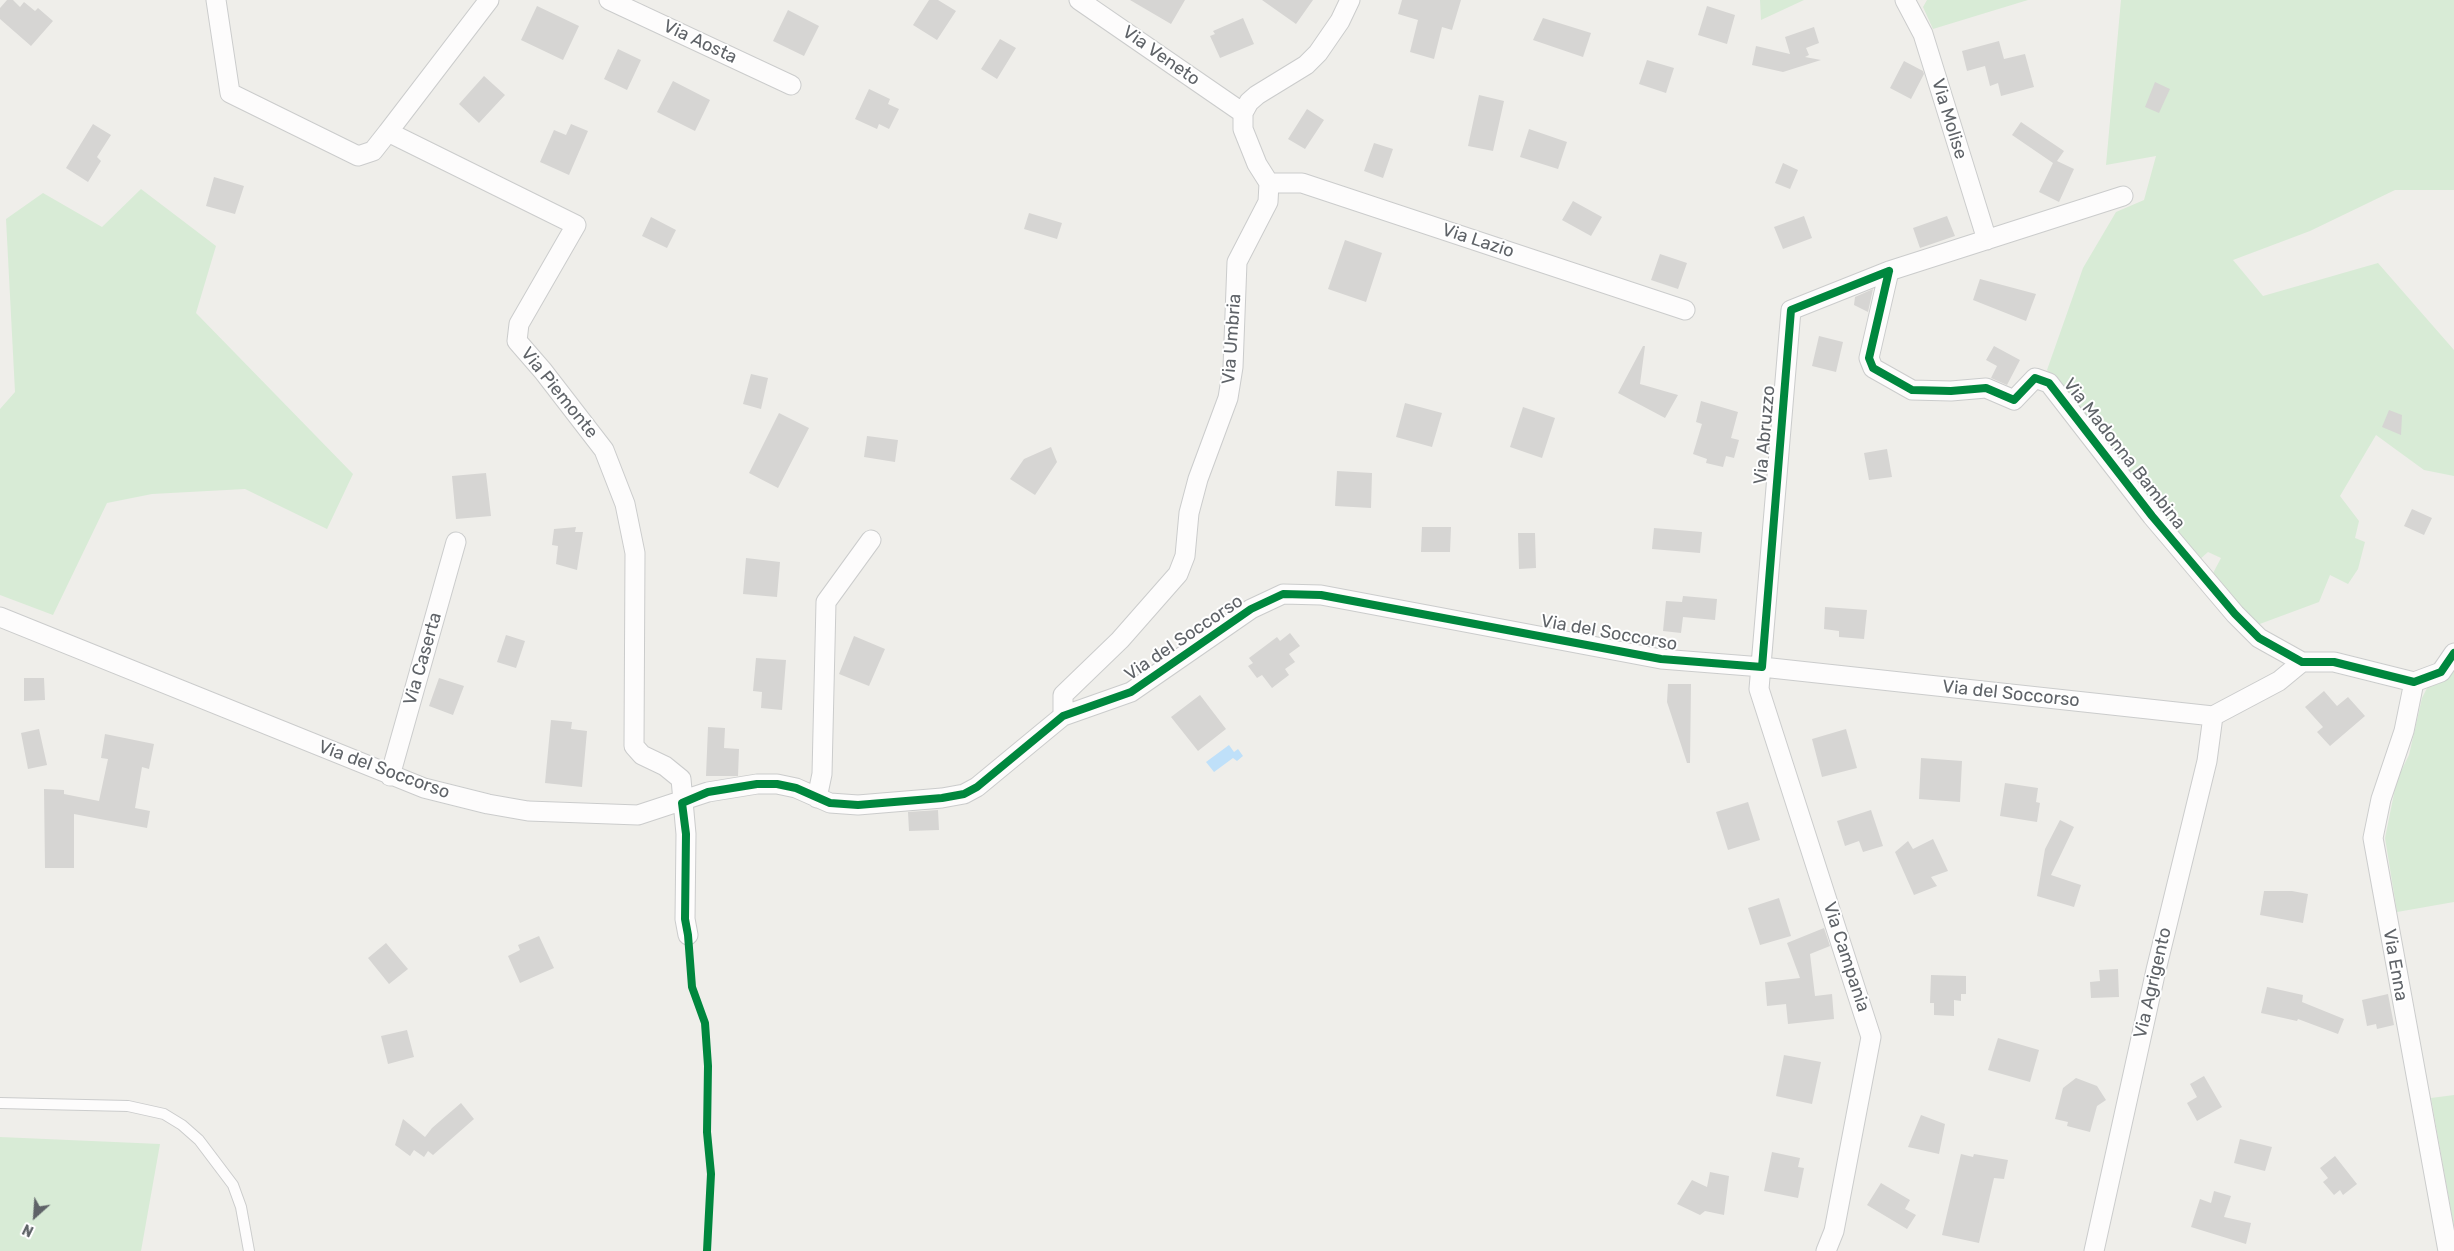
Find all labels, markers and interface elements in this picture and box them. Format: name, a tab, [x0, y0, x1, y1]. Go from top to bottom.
street label: Via Aosta	[660, 16, 740, 68]
street label: Via Veneto	[1118, 21, 1204, 91]
street label: Via Molise	[1927, 76, 1971, 162]
street label: Via Lazio	[1439, 219, 1517, 263]
street label: Via Umbria	[1218, 293, 1246, 385]
street label: Via Piemonte	[516, 343, 602, 443]
street label: Via Madonna Bambina	[2058, 374, 2190, 534]
street label: Via Abruzzo	[1750, 385, 1780, 485]
street label: Via del Soccorso	[1121, 590, 1247, 686]
street label: Via Caserta	[399, 610, 447, 708]
street label: Via del Soccorso	[1539, 610, 1679, 656]
street label: Via del Soccorso	[1941, 676, 2081, 712]
street label: Via del Soccorso	[315, 736, 453, 804]
street label: Via Campania	[1818, 899, 1874, 1015]
street label: Via Agrigento	[2130, 925, 2176, 1041]
street label: Via Enna	[2378, 927, 2412, 1003]
north arrow	[10, 1191, 60, 1241]
text: N	[20, 1220, 36, 1240]

